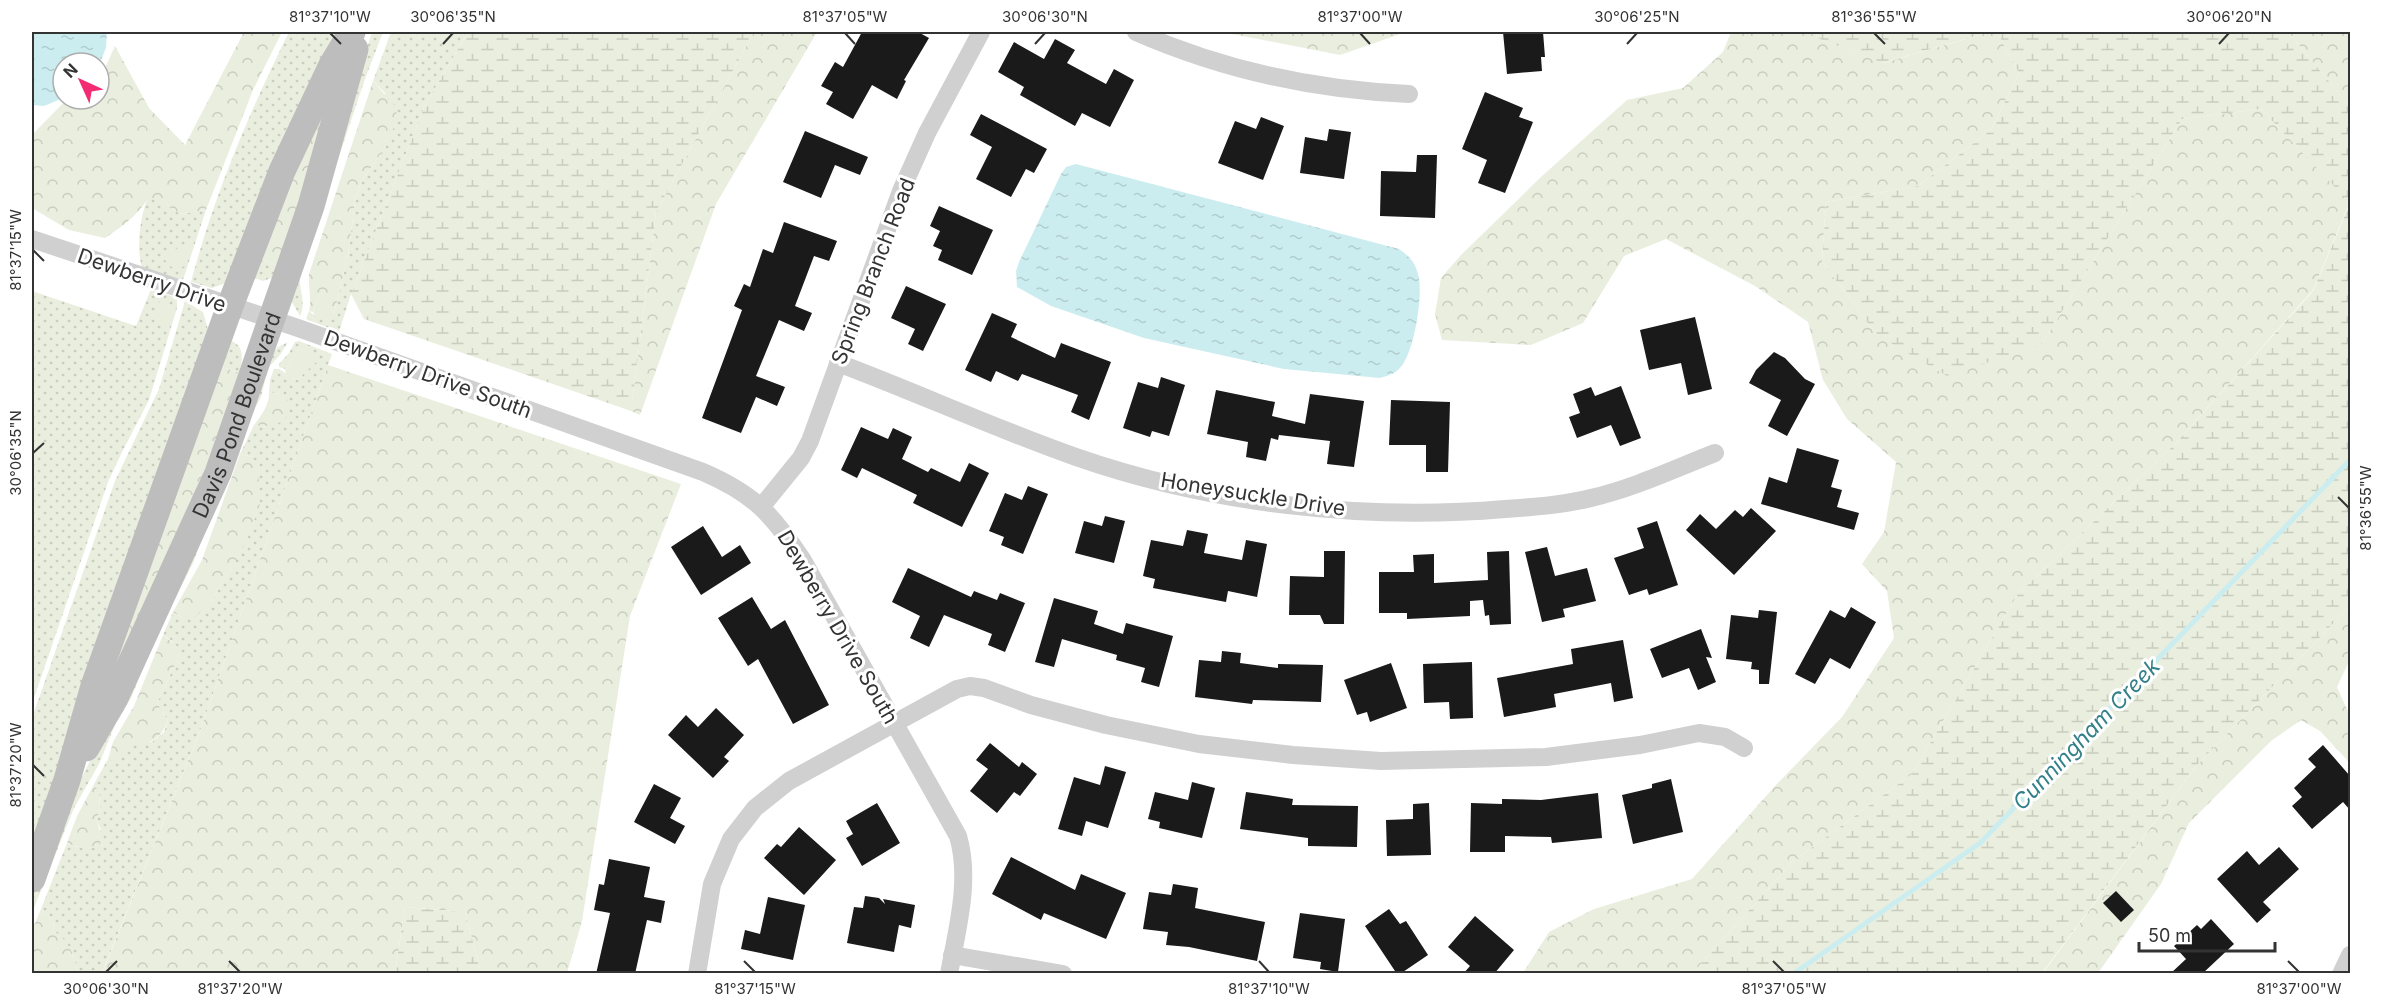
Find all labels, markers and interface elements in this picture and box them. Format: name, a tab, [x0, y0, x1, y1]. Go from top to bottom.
text: 81°37'10"W	[289, 7, 371, 26]
text: 30°06'35"N	[410, 7, 496, 26]
text: 81°37'05"W	[803, 7, 888, 26]
text: 30°06'30"N	[1002, 7, 1088, 26]
text: 81°37'00"W	[1317, 7, 1403, 26]
text: 30°06'25"N	[1594, 7, 1680, 26]
text: 81°36'55"W	[1831, 7, 1917, 26]
text: 30°06'20"N	[2186, 7, 2272, 26]
north arrow	[51, 51, 111, 111]
text: N	[59, 59, 82, 82]
street label: Spring Branch Road	[826, 174, 920, 368]
text: 81°37'15"W	[6, 209, 25, 291]
street label: Dewberry Drive	[74, 243, 230, 317]
street label: Davis Pond Boulevard	[187, 309, 286, 522]
street label: Dewberry Drive South	[321, 325, 535, 423]
text: 30°06'35"N	[6, 410, 25, 496]
text: 81°36'55"W	[2356, 465, 2375, 551]
street label: Honeysuckle Drive	[1159, 467, 1347, 521]
street label: Dewberry Drive South	[772, 526, 904, 728]
water label: Cunningham Creek	[2007, 652, 2166, 815]
text: 81°37'20"W	[6, 722, 25, 807]
scale bar	[2139, 915, 2276, 953]
text: 50 m	[2148, 925, 2191, 946]
text: 30°06'30"N	[63, 979, 149, 998]
text: 81°37'20"W	[198, 979, 283, 998]
text: 81°37'15"W	[714, 979, 796, 998]
text: 81°37'10"W	[1228, 979, 1310, 998]
text: 81°37'05"W	[1742, 979, 1827, 998]
text: 81°37'00"W	[2256, 979, 2342, 998]

